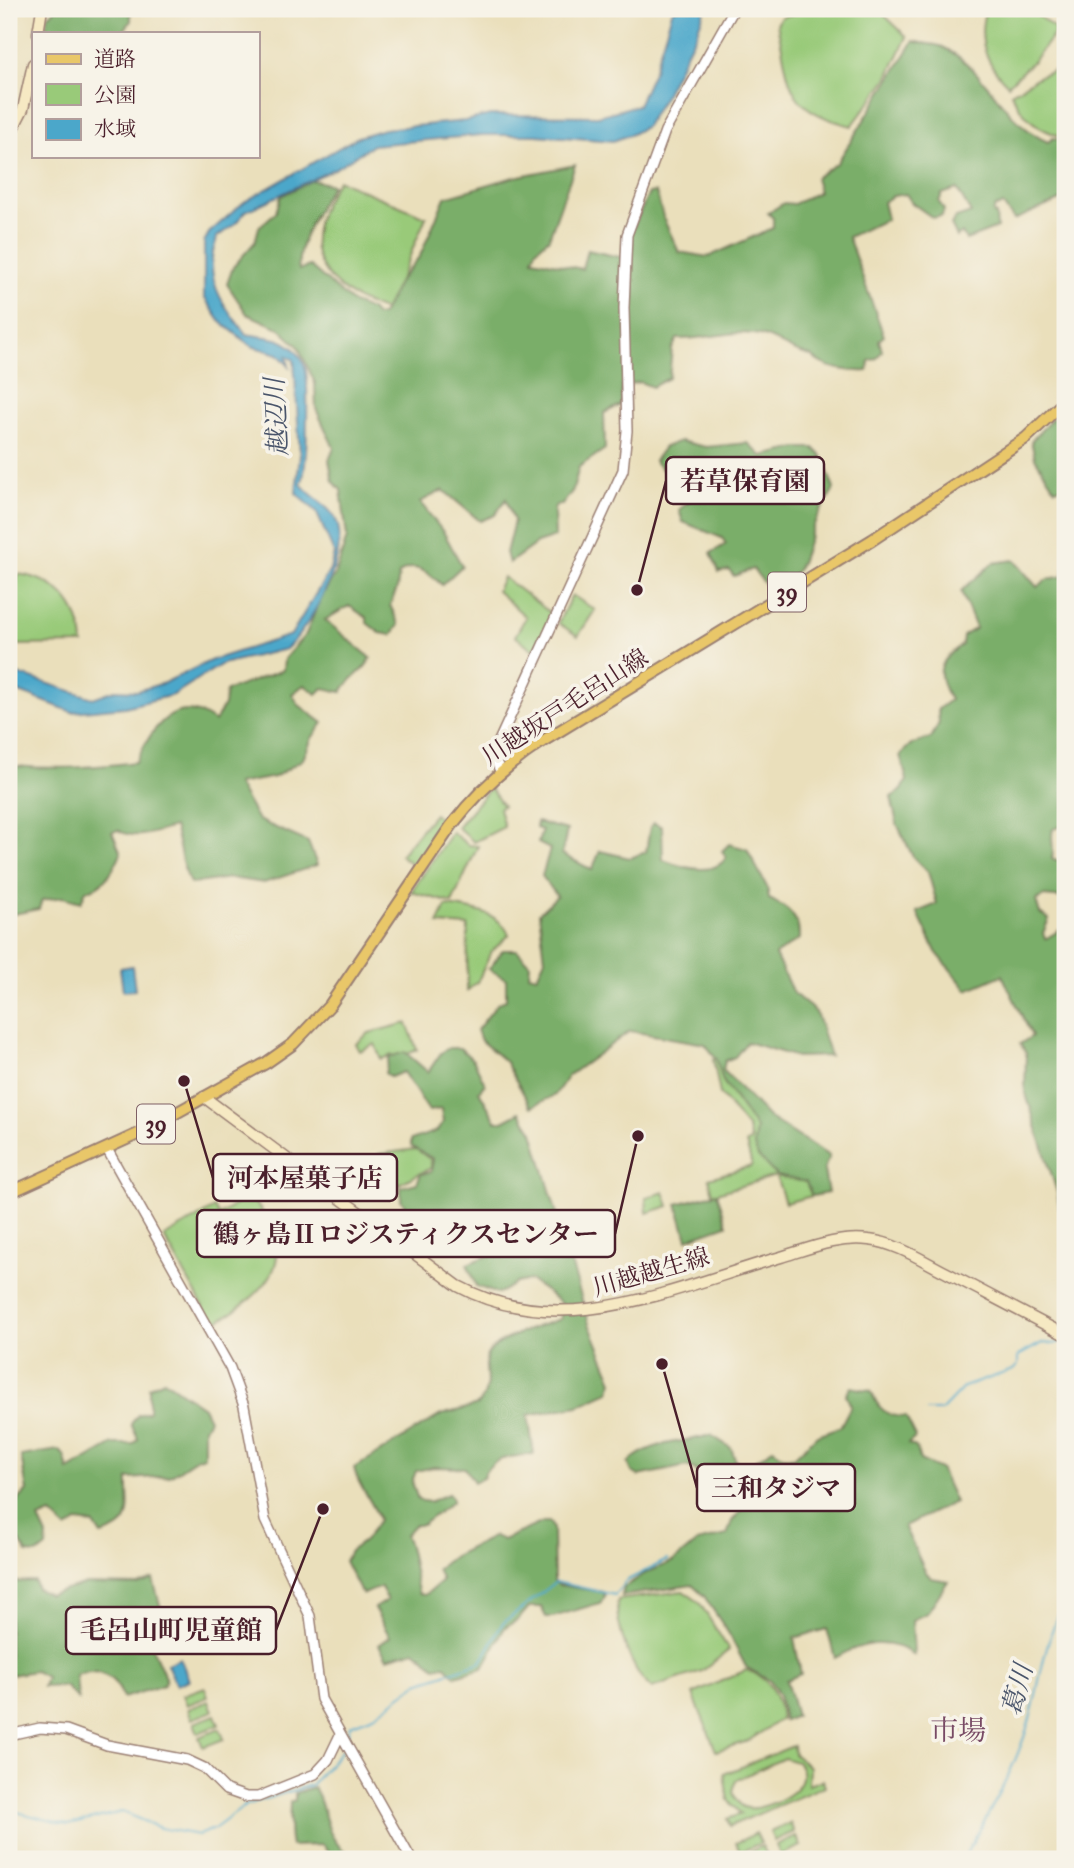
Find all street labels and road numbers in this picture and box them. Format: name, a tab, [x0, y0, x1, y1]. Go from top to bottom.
road number: 39	[768, 572, 806, 612]
street label: 川越坂戸毛呂山線	[476, 642, 654, 772]
road number: 39	[137, 1105, 175, 1144]
street label: 川越越生線	[589, 1241, 713, 1303]

